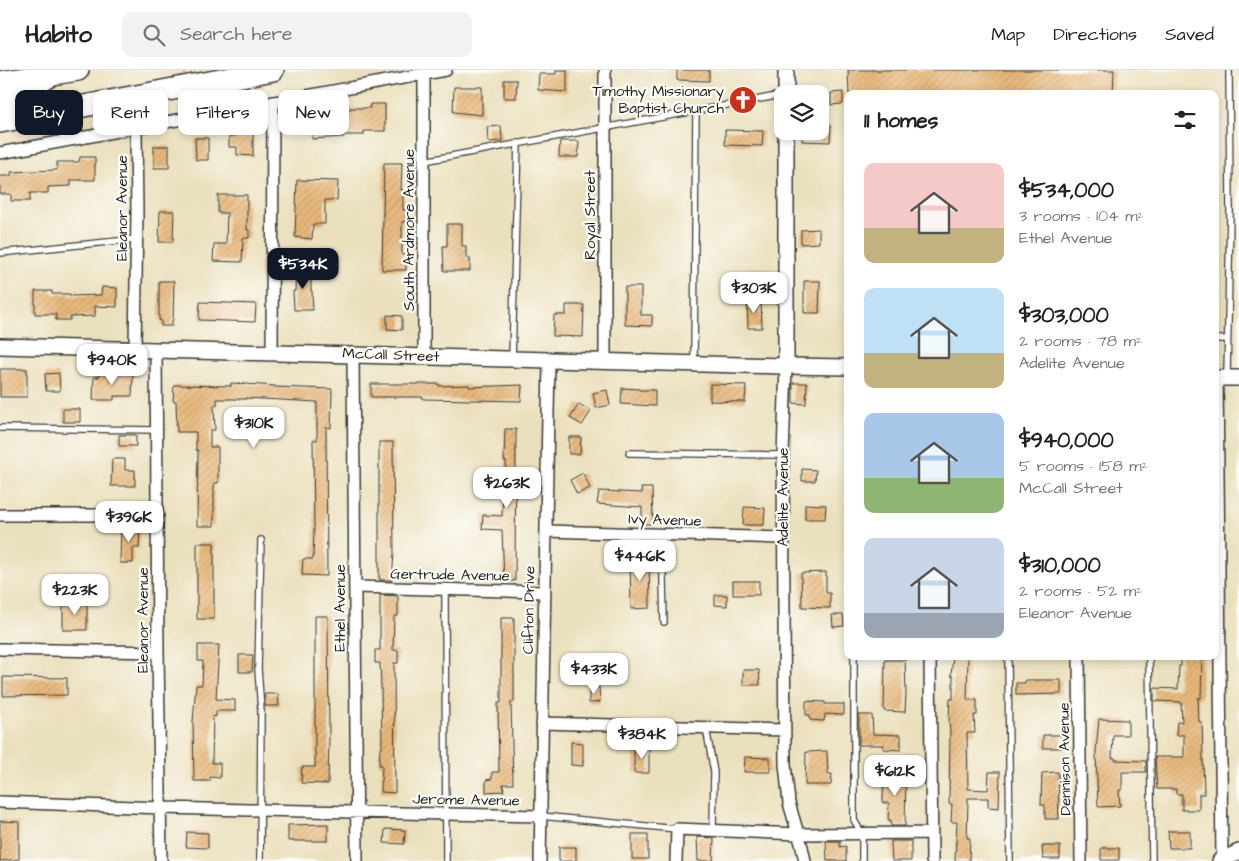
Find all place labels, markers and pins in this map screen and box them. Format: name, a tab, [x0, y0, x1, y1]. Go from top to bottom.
place label: Timothy Missionary Baptist Church	[592, 81, 725, 119]
church icon: Timothy Missionary Baptist Church	[728, 85, 758, 115]
pin: $534K	[268, 248, 338, 290]
pin: $303K	[719, 272, 789, 314]
pin: $940K	[77, 344, 147, 386]
pin: $310K	[219, 406, 289, 449]
pin: $263K	[472, 466, 542, 509]
pin: $396K	[94, 500, 164, 543]
pin: $446K	[605, 540, 675, 582]
pin: $223K	[40, 574, 110, 616]
pin: $433K	[559, 652, 629, 695]
pin: $384K	[607, 718, 677, 760]
pin: $612K	[860, 754, 930, 797]

